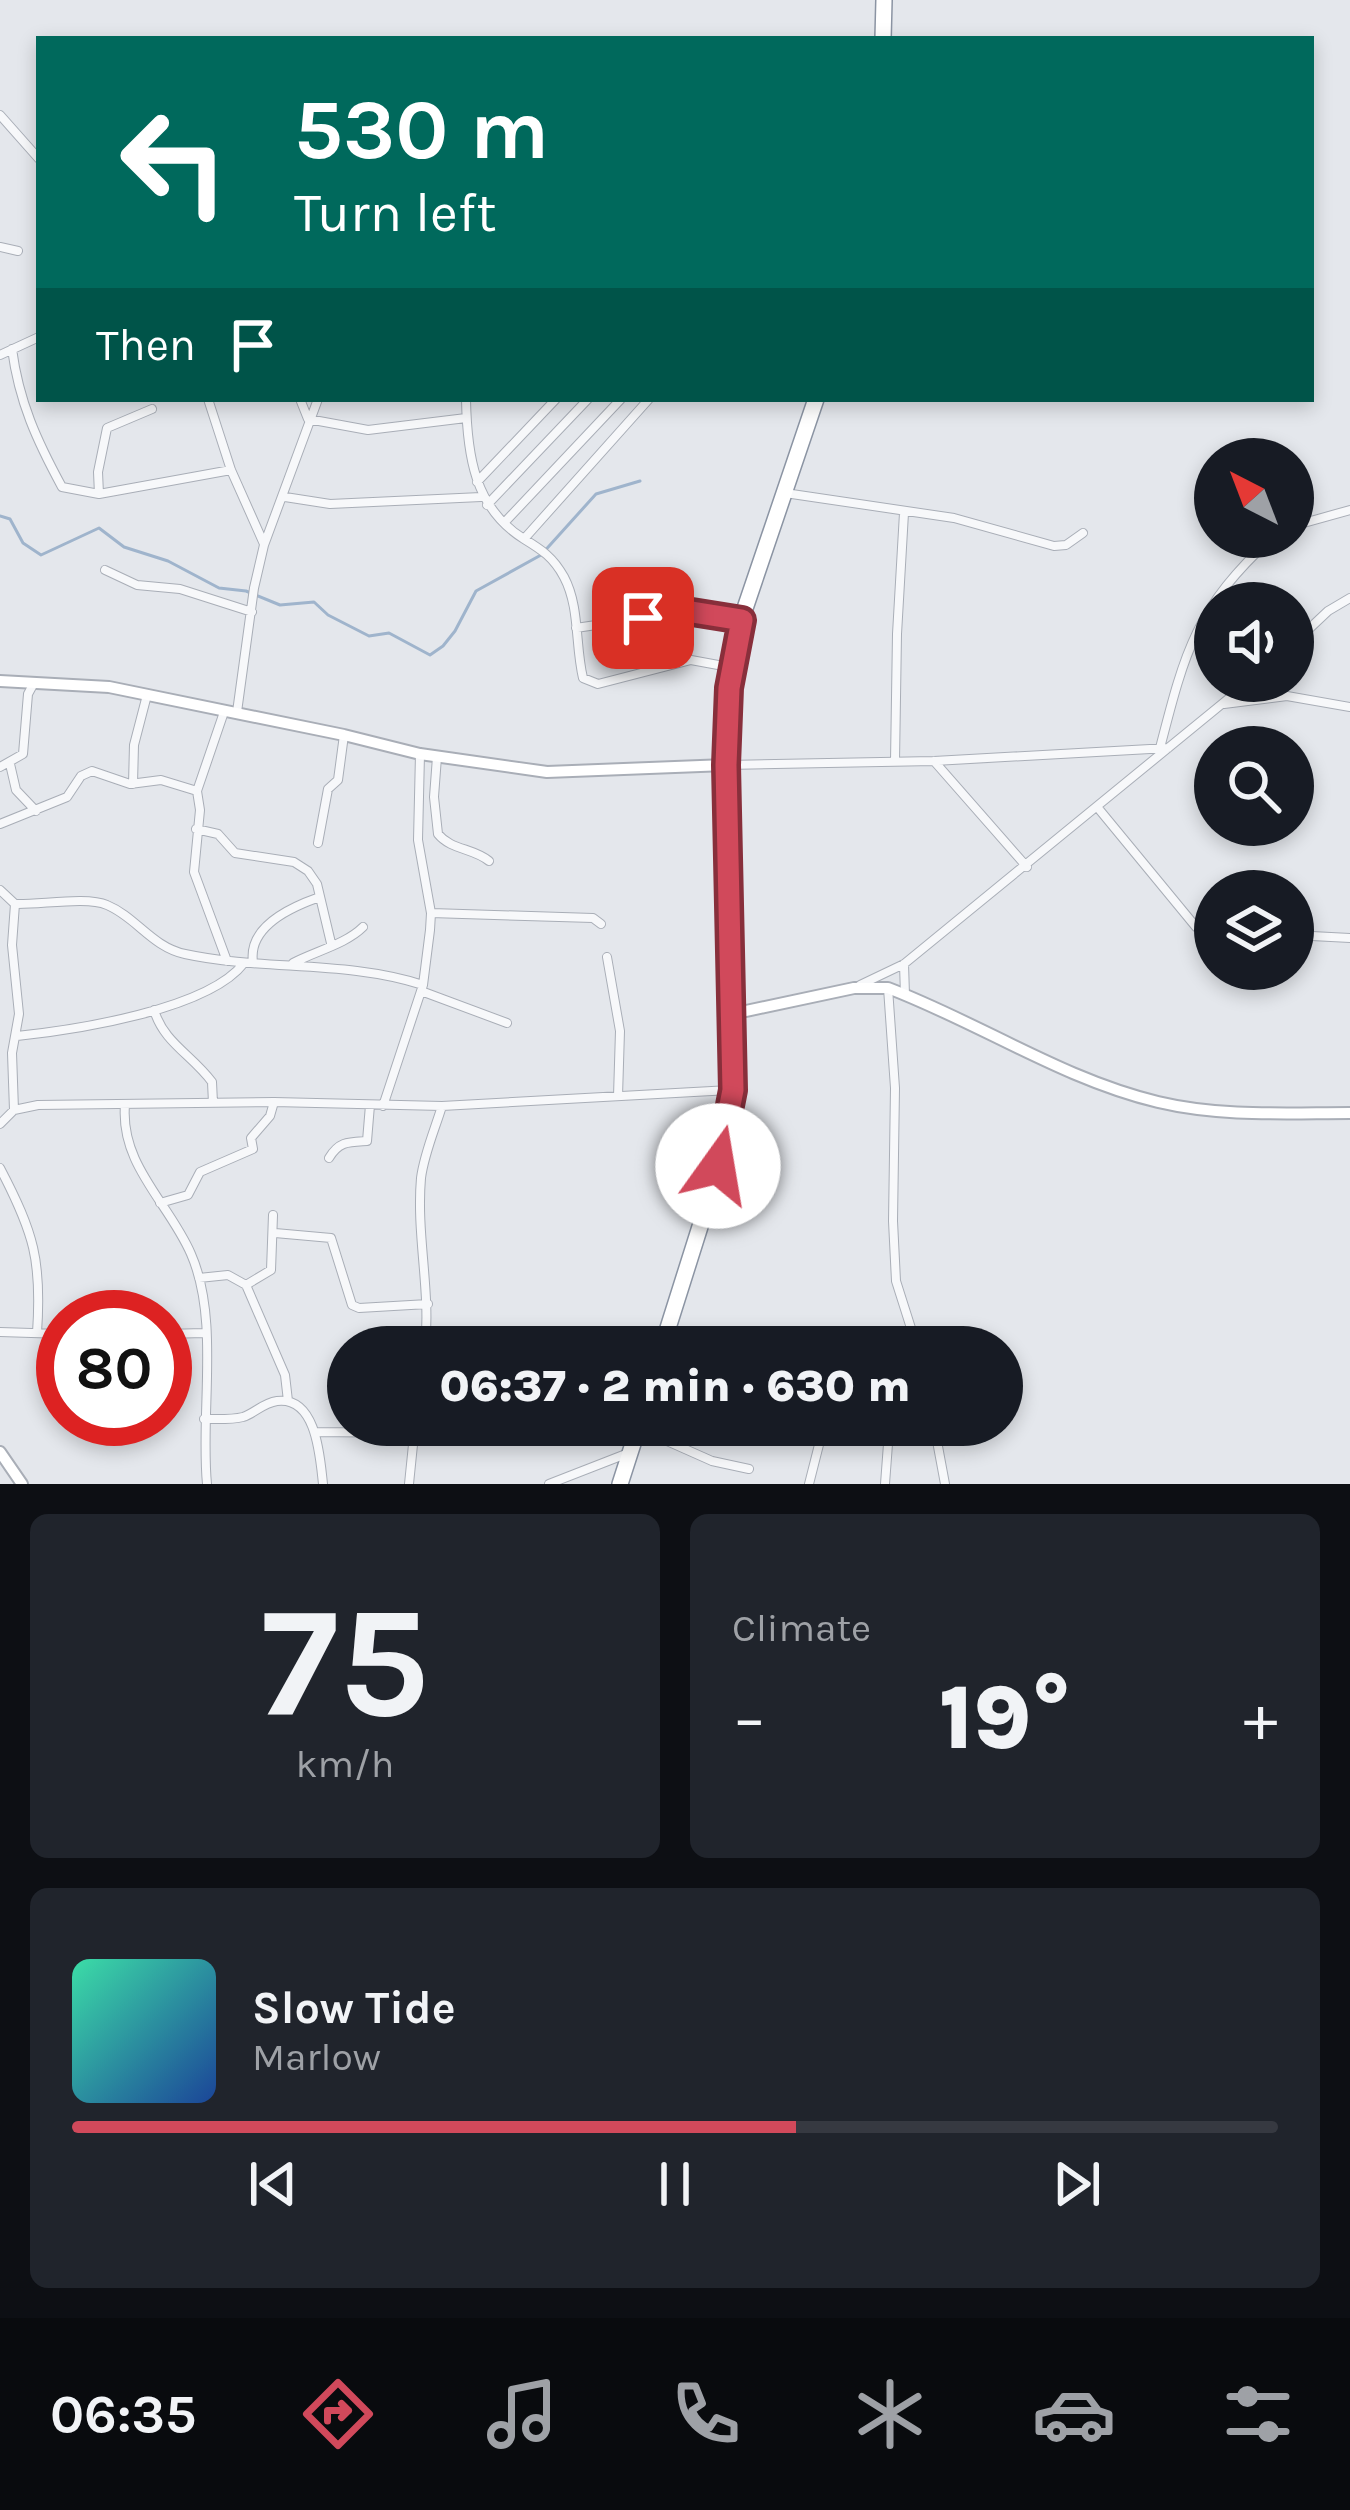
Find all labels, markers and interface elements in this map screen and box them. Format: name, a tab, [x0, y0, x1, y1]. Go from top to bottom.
text: 530 m	[294, 81, 549, 179]
icon: left	[96, 84, 252, 240]
text: Turn left	[294, 181, 497, 245]
icon: arrive	[220, 312, 286, 378]
text: Then	[96, 319, 196, 371]
north arrow	[1194, 438, 1314, 558]
map controls	[1194, 438, 1314, 990]
pin	[592, 567, 694, 669]
button: sound	[1194, 582, 1314, 702]
icon: arrive	[610, 585, 676, 651]
button: search	[1194, 726, 1314, 846]
button: layers	[1194, 870, 1314, 990]
position arrow	[655, 1103, 781, 1229]
speed limit sign: 80	[36, 1290, 192, 1446]
text: 06:37 · 2 min · 630 m	[440, 1360, 910, 1412]
text: 75	[261, 1572, 429, 1754]
text: Climate	[732, 1605, 871, 1651]
text: 19°	[939, 1665, 1071, 1771]
text: −	[732, 1679, 767, 1757]
text: +	[1243, 1679, 1278, 1757]
text: km/h	[296, 1741, 394, 1787]
text: Slow Tide	[252, 1982, 456, 2034]
text: Marlow	[252, 2034, 381, 2080]
icon: previous	[240, 2151, 306, 2217]
icon: pause	[642, 2151, 708, 2217]
icon: next	[1044, 2151, 1110, 2217]
icon: directions	[296, 2372, 380, 2456]
icon: music	[480, 2372, 564, 2456]
icon: phone	[664, 2372, 748, 2456]
icon: climate	[848, 2372, 932, 2456]
icon: car	[1032, 2372, 1116, 2456]
icon: filters	[1216, 2372, 1300, 2456]
text: 06:35	[50, 2382, 196, 2446]

